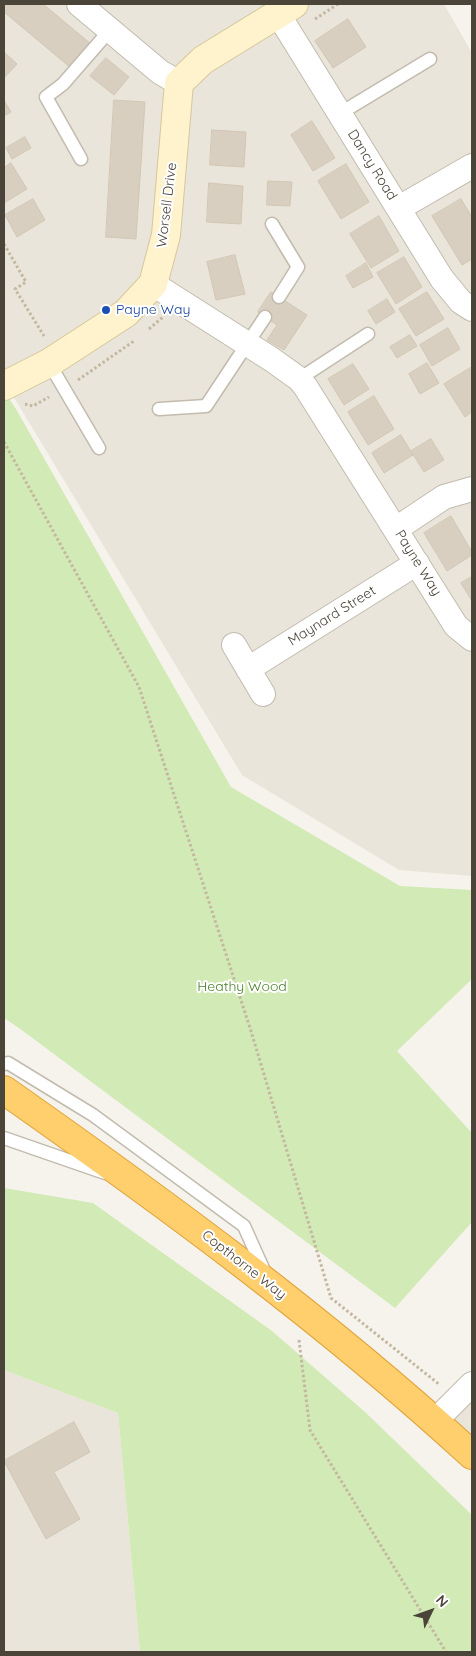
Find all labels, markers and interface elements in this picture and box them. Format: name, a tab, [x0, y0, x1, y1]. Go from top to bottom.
street label: Dancy Road	[344, 126, 400, 204]
street label: Worsell Drive	[153, 161, 181, 249]
place label: Payne Way	[116, 302, 190, 318]
marker: Payne Way	[100, 304, 112, 316]
street label: Payne Way	[391, 527, 445, 599]
street label: Maynard Street	[285, 582, 379, 650]
park label: Heathy Wood	[197, 979, 287, 995]
street label: Copthorne Way	[199, 1227, 289, 1303]
north arrow	[406, 1586, 456, 1636]
text: N	[432, 1591, 452, 1611]

